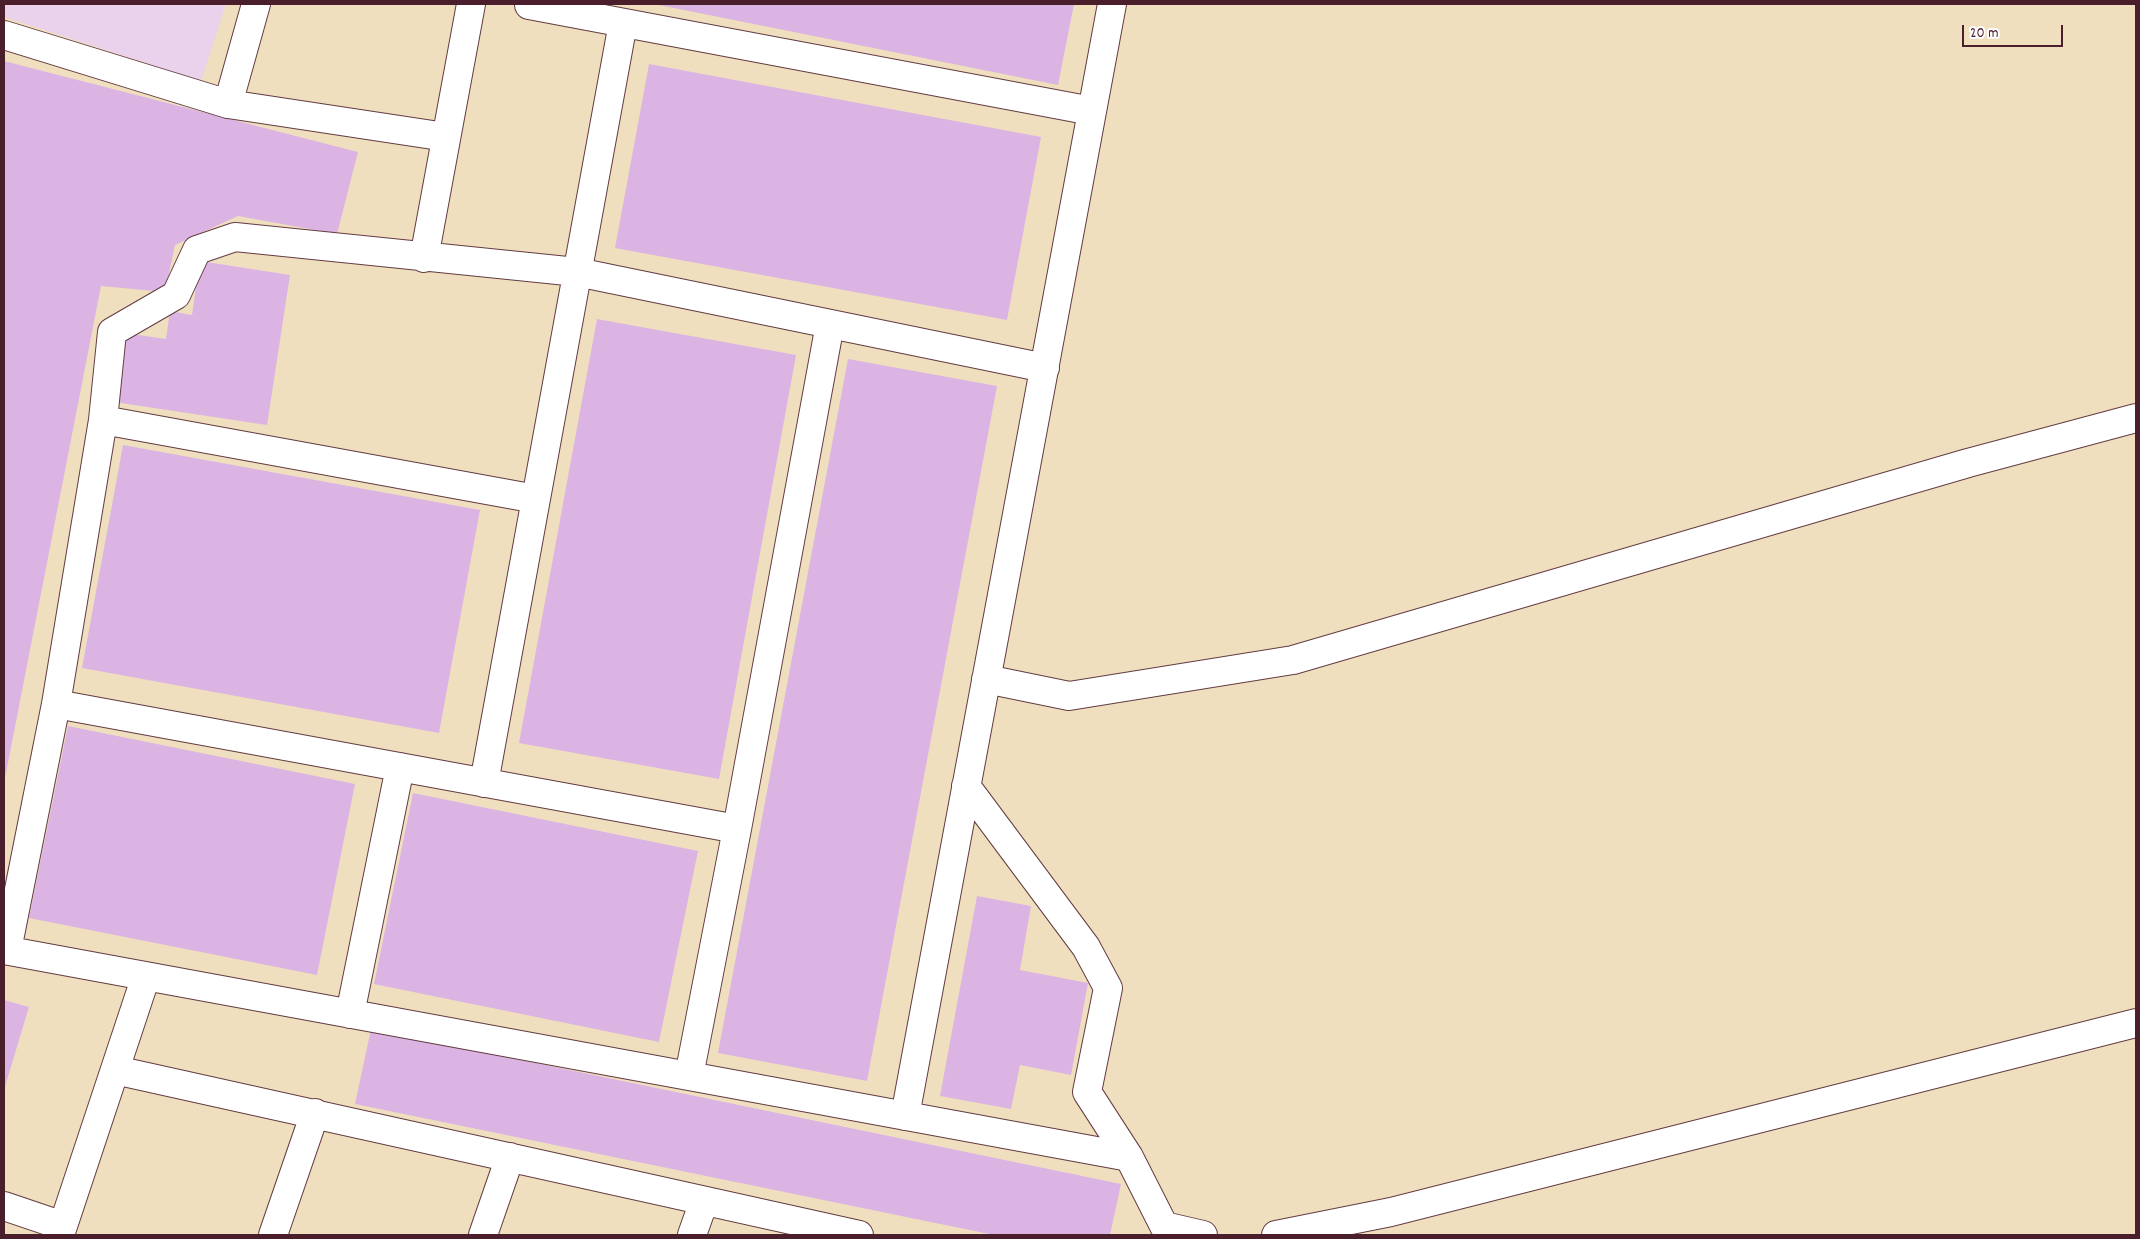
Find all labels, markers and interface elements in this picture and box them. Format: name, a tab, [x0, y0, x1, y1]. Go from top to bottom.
scale bar	[1965, 15, 2066, 47]
text: 20 m	[1970, 23, 1998, 45]

